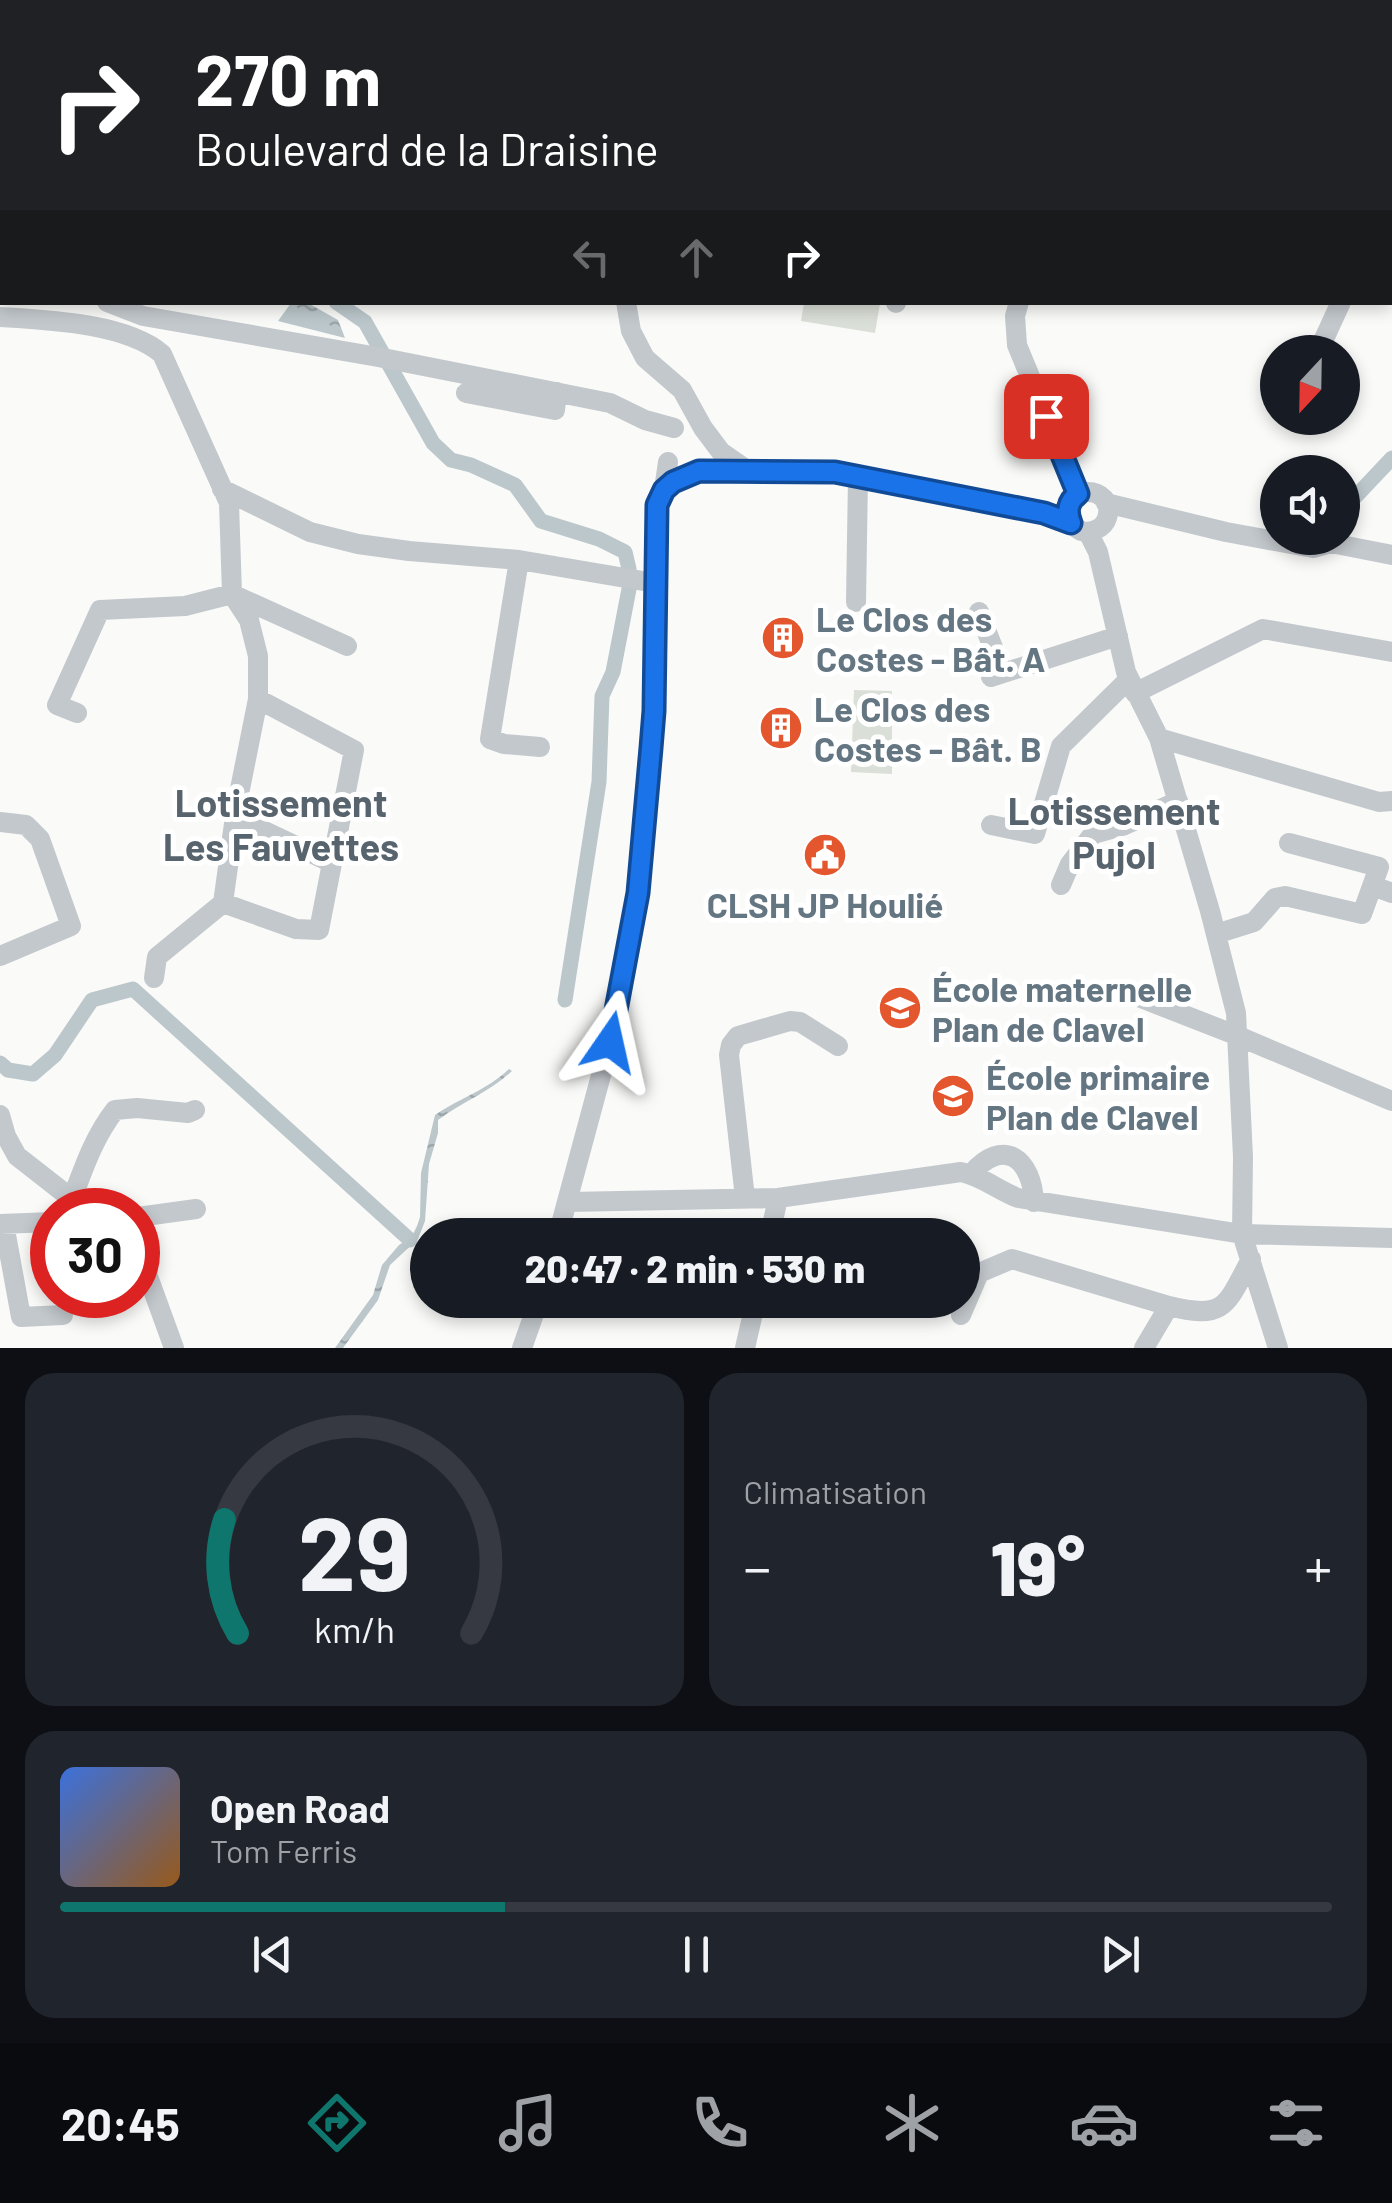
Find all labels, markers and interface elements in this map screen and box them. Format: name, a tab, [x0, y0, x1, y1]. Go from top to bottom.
text: 270 m	[195, 36, 381, 120]
icon: right	[30, 40, 160, 170]
text: Boulevard de la Draisine	[195, 121, 659, 175]
icon: left	[564, 230, 619, 285]
icon: ahead	[669, 230, 724, 285]
icon: right	[774, 230, 829, 285]
north arrow	[1260, 335, 1360, 435]
map controls	[1260, 335, 1360, 555]
pin	[1004, 374, 1089, 459]
icon: arrive	[1019, 389, 1074, 444]
button: sound	[1260, 455, 1360, 555]
place label: Le Clos des Costes - Bât. A	[816, 597, 1045, 679]
building icon: Le Clos des Costes - Bât. A	[760, 615, 806, 661]
place label: Le Clos des Costes - Bât. B	[814, 687, 1042, 769]
building icon: Le Clos des Costes - Bât. B	[758, 705, 804, 751]
district label: Lotissement Les Fauvettes	[163, 779, 399, 869]
district label: Lotissement Pujol	[1008, 787, 1220, 877]
public building icon: CLSH JP Houlié	[802, 832, 848, 878]
place label: CLSH JP Houlié	[707, 883, 943, 925]
place label: École maternelle Plan de Clavel	[932, 967, 1192, 1049]
school or university icon: École maternelle Plan de Clavel	[877, 985, 923, 1031]
position arrow	[558, 990, 662, 1094]
place label: École primaire Plan de Clavel	[986, 1055, 1210, 1137]
school or university icon: École primaire Plan de Clavel	[930, 1073, 976, 1119]
speed limit sign: 30	[30, 1188, 160, 1318]
text: 20:47 · 2 min · 530 m	[525, 1245, 865, 1291]
text: Climatisation	[744, 1472, 927, 1510]
text: 29	[298, 1487, 411, 1612]
text: 19°	[990, 1521, 1085, 1611]
text: −	[744, 1533, 771, 1599]
text: +	[1304, 1533, 1332, 1599]
text: km/h	[314, 1607, 395, 1650]
text: Open Road	[210, 1785, 390, 1831]
text: Tom Ferris	[210, 1831, 357, 1869]
icon: previous	[245, 1927, 300, 1982]
icon: pause	[669, 1927, 724, 1982]
icon: next	[1093, 1927, 1148, 1982]
icon: directions	[302, 2088, 372, 2158]
icon: music	[493, 2088, 563, 2158]
icon: phone	[685, 2088, 755, 2158]
icon: climate	[877, 2088, 947, 2158]
icon: car	[1069, 2088, 1139, 2158]
icon: filters	[1261, 2088, 1331, 2158]
text: 20:45	[61, 2096, 180, 2150]

